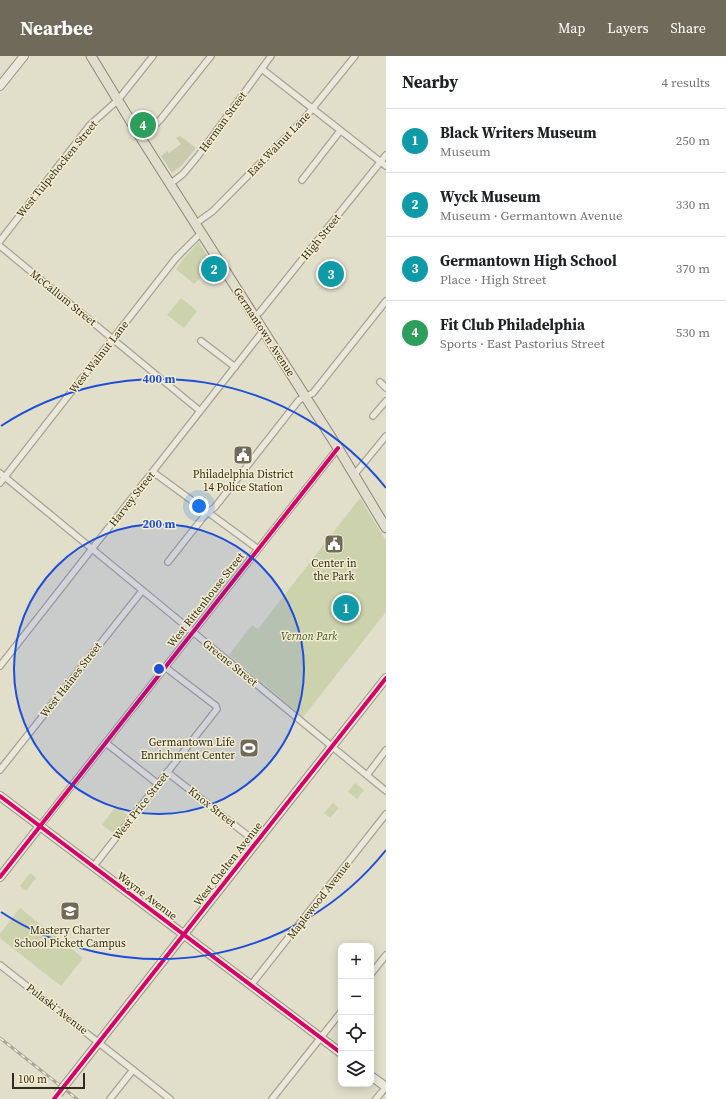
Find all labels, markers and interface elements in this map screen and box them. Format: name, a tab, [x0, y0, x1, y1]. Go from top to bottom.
text: Nearbee	[20, 15, 93, 41]
text: Map	[558, 18, 585, 38]
text: Layers	[607, 18, 649, 38]
text: Share	[671, 18, 706, 38]
text: Nearby	[402, 70, 458, 94]
text: 4 results	[662, 74, 710, 91]
street label: Herman Street	[196, 88, 250, 155]
street label: East Walnut Lane	[244, 108, 314, 180]
pin: 4	[130, 110, 156, 140]
street label: West Tulpehocken Street	[13, 117, 101, 221]
text: Black Writers Museum	[440, 122, 597, 143]
text: 1	[411, 132, 419, 149]
text: 250 m	[676, 132, 710, 149]
text: Museum	[440, 143, 491, 160]
text: Wyck Museum	[440, 186, 541, 207]
text: 2	[411, 196, 419, 213]
text: 330 m	[676, 196, 710, 213]
text: Museum · Germantown Avenue	[440, 207, 623, 224]
street label: High Street	[298, 211, 344, 263]
text: Germantown High School	[440, 250, 617, 271]
pin: 2	[201, 254, 227, 284]
pin: 3	[318, 259, 344, 289]
text: 3	[411, 260, 419, 277]
text: 370 m	[676, 260, 710, 277]
street label: McCallum Street	[27, 267, 100, 330]
text: Place · High Street	[440, 271, 546, 288]
street label: Germantown Avenue	[230, 285, 299, 380]
text: Fit Club Philadelphia	[440, 314, 585, 335]
street label: West Walnut Lane	[66, 317, 132, 396]
text: 4	[411, 324, 419, 341]
text: 530 m	[676, 324, 710, 341]
text: Sports · East Pastorius Street	[440, 335, 605, 352]
text: 400 m	[143, 371, 176, 387]
public building icon: Philadelphia District 14 Police Station	[232, 444, 254, 466]
place label: Philadelphia District 14 Police Station	[193, 467, 294, 495]
street label: Harvey Street	[106, 468, 159, 530]
your location	[189, 496, 209, 516]
text: 200 m	[143, 516, 176, 532]
public building icon: Center in the Park	[323, 533, 345, 555]
street label: West Rittenhouse Street	[164, 549, 248, 651]
place label: Center in the Park	[311, 556, 357, 584]
pin: 1	[333, 593, 359, 623]
park label: Vernon Park	[281, 629, 338, 644]
street label: Greene Street	[199, 636, 261, 690]
street label: West Haines Street	[37, 639, 105, 721]
centre of rings	[152, 662, 166, 676]
place label: Germantown Life Enrichment Center	[141, 735, 235, 763]
sports icon: Germantown Life Enrichment Center	[238, 737, 260, 759]
street label: West Price Street	[110, 769, 173, 843]
street label: Knox Street	[185, 784, 239, 831]
street label: West Chelten Avenue	[190, 818, 266, 909]
street label: Maplewood Avenue	[284, 858, 354, 942]
street label: Wayne Avenue	[114, 868, 181, 924]
school or university icon: Mastery Charter School Pickett Campus	[59, 900, 81, 922]
place label: Mastery Charter School Pickett Campus	[14, 923, 126, 951]
map controls	[338, 943, 374, 1087]
button: +	[338, 943, 374, 979]
button: −	[338, 979, 374, 1015]
street label: Pulaski Avenue	[23, 980, 91, 1038]
button: locate	[338, 1015, 374, 1051]
button: layers	[338, 1051, 374, 1087]
scale bar	[12, 1071, 85, 1090]
text: 100 m	[18, 1072, 47, 1087]

